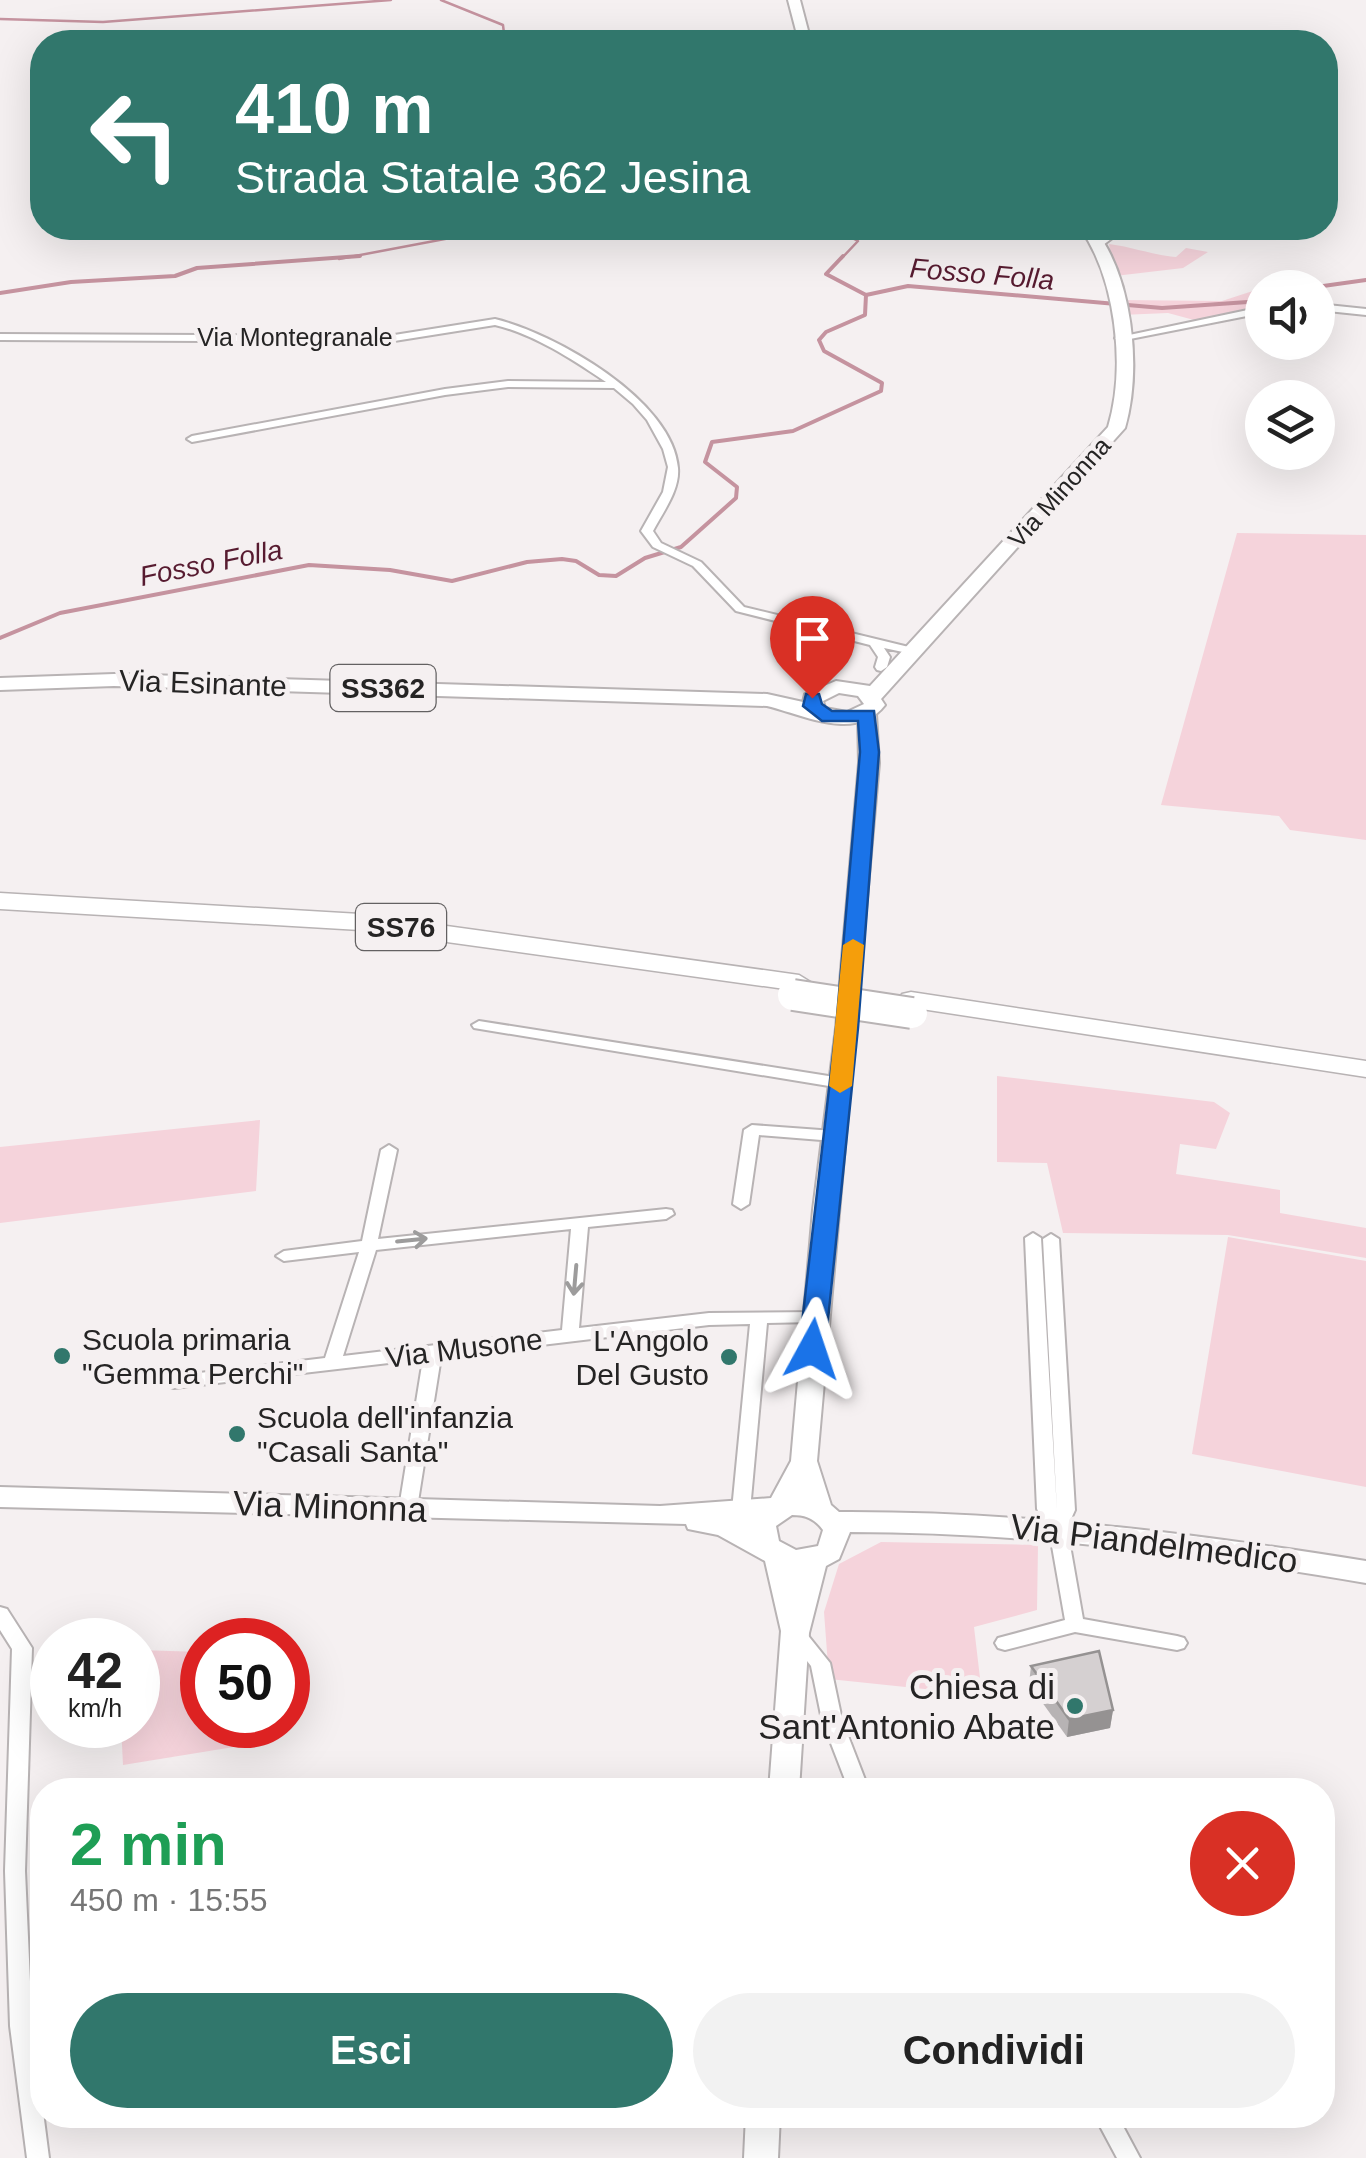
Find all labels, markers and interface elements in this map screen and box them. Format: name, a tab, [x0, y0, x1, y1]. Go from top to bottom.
icon: left	[70, 70, 200, 200]
text: 410 m	[235, 70, 433, 148]
text: Strada Statale 362 Jesina	[235, 152, 750, 203]
water label: Fosso Folla	[909, 252, 1055, 296]
map controls	[1245, 270, 1335, 470]
button: sound	[1245, 270, 1335, 360]
street label: Via Montegranale	[197, 323, 393, 351]
button: layers	[1245, 380, 1335, 470]
street label: Via Minonna	[1002, 431, 1116, 553]
water label: Fosso Folla	[137, 534, 285, 592]
pin	[770, 596, 855, 699]
icon: arrive	[785, 611, 840, 666]
street label: Via Esinante	[119, 664, 287, 702]
road number: SS362	[330, 665, 436, 711]
road number: SS76	[356, 904, 446, 950]
one-way arrow	[396, 1231, 428, 1250]
one-way arrow	[565, 1263, 584, 1295]
position arrow	[760, 1297, 864, 1401]
street label: Via Musone	[384, 1322, 544, 1374]
place label: Scuola primaria "Gemma Perchi"	[82, 1323, 303, 1390]
place label: L'Angolo Del Gusto	[576, 1324, 709, 1391]
marker: Scuola primaria "Gemma Perchi"	[51, 1345, 73, 1367]
marker: L'Angolo Del Gusto	[718, 1346, 740, 1368]
place label: Scuola dell'infanzia "Casali Santa"	[257, 1401, 513, 1468]
marker: Scuola dell'infanzia "Casali Santa"	[226, 1423, 248, 1445]
street label: Via Minonna	[232, 1483, 428, 1529]
street label: Via Piandelmedico	[1008, 1506, 1300, 1580]
speed limit sign: 50	[180, 1618, 310, 1748]
text: 42	[67, 1643, 123, 1699]
place label: Chiesa di Sant'Antonio Abate	[758, 1667, 1055, 1746]
text: km/h	[68, 1694, 122, 1722]
marker: Chiesa di Sant'Antonio Abate	[1064, 1695, 1086, 1717]
text: 2 min	[70, 1811, 227, 1878]
button: close	[1190, 1811, 1295, 1916]
text: 450 m · 15:55	[70, 1882, 267, 1918]
button: Esci	[70, 1993, 673, 2108]
button: Condividi	[693, 1993, 1295, 2108]

